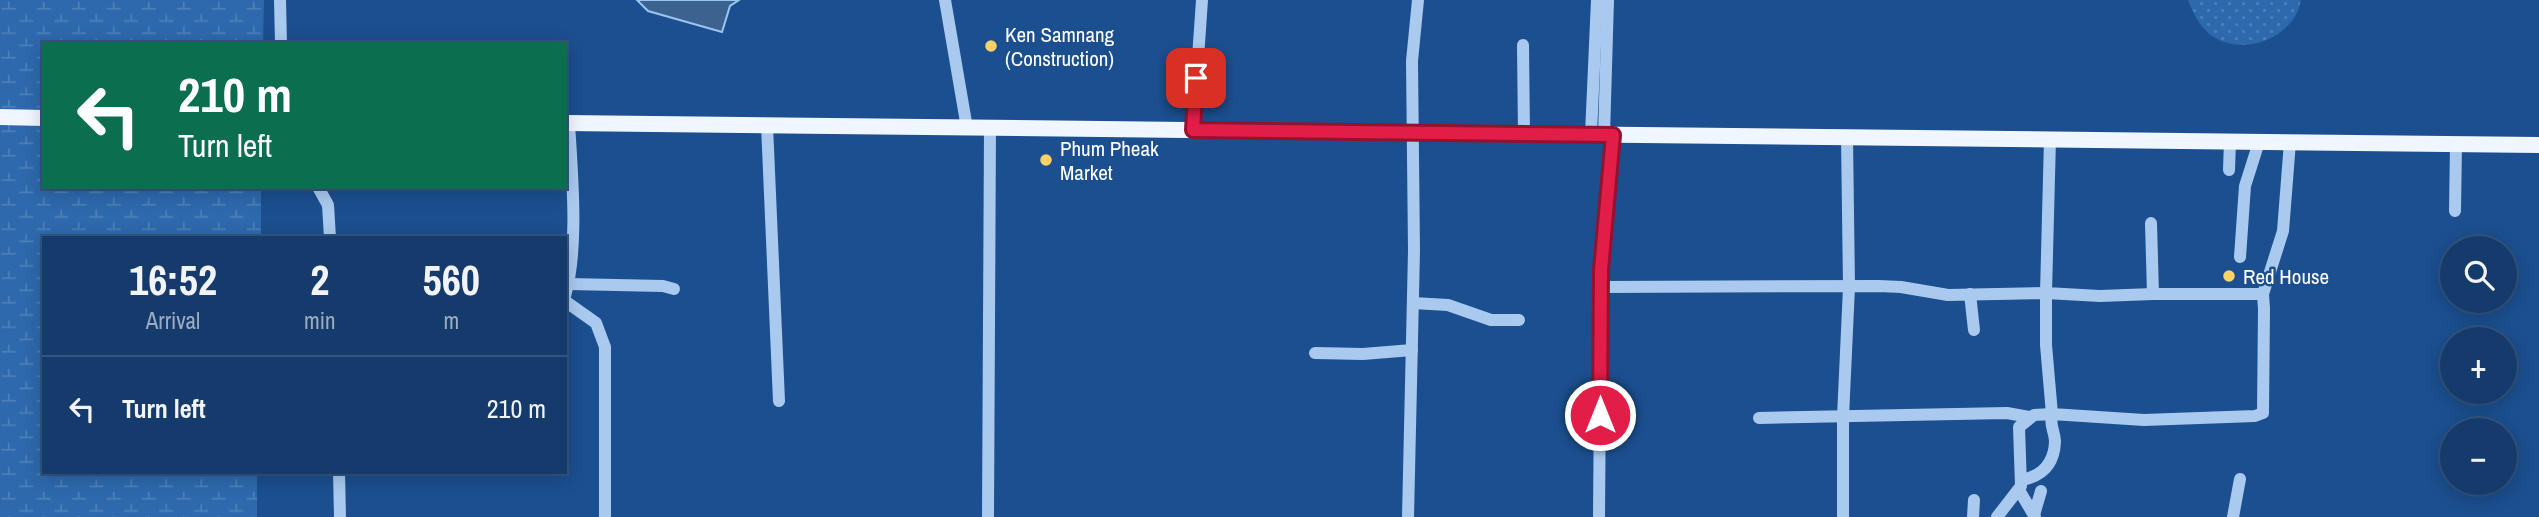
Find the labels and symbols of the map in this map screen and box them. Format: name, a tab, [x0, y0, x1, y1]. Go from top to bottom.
place label: Ken Samnang (Construction)	[1005, 20, 1115, 73]
marker: Ken Samnang (Construction)	[983, 38, 999, 54]
pin	[1166, 48, 1226, 108]
place label: Phum Pheak Market	[1060, 134, 1159, 187]
marker: Phum Pheak Market	[1038, 152, 1054, 168]
place label: Red House	[2243, 262, 2329, 291]
marker: Red House	[2221, 268, 2237, 284]
position arrow	[1563, 378, 1637, 452]

